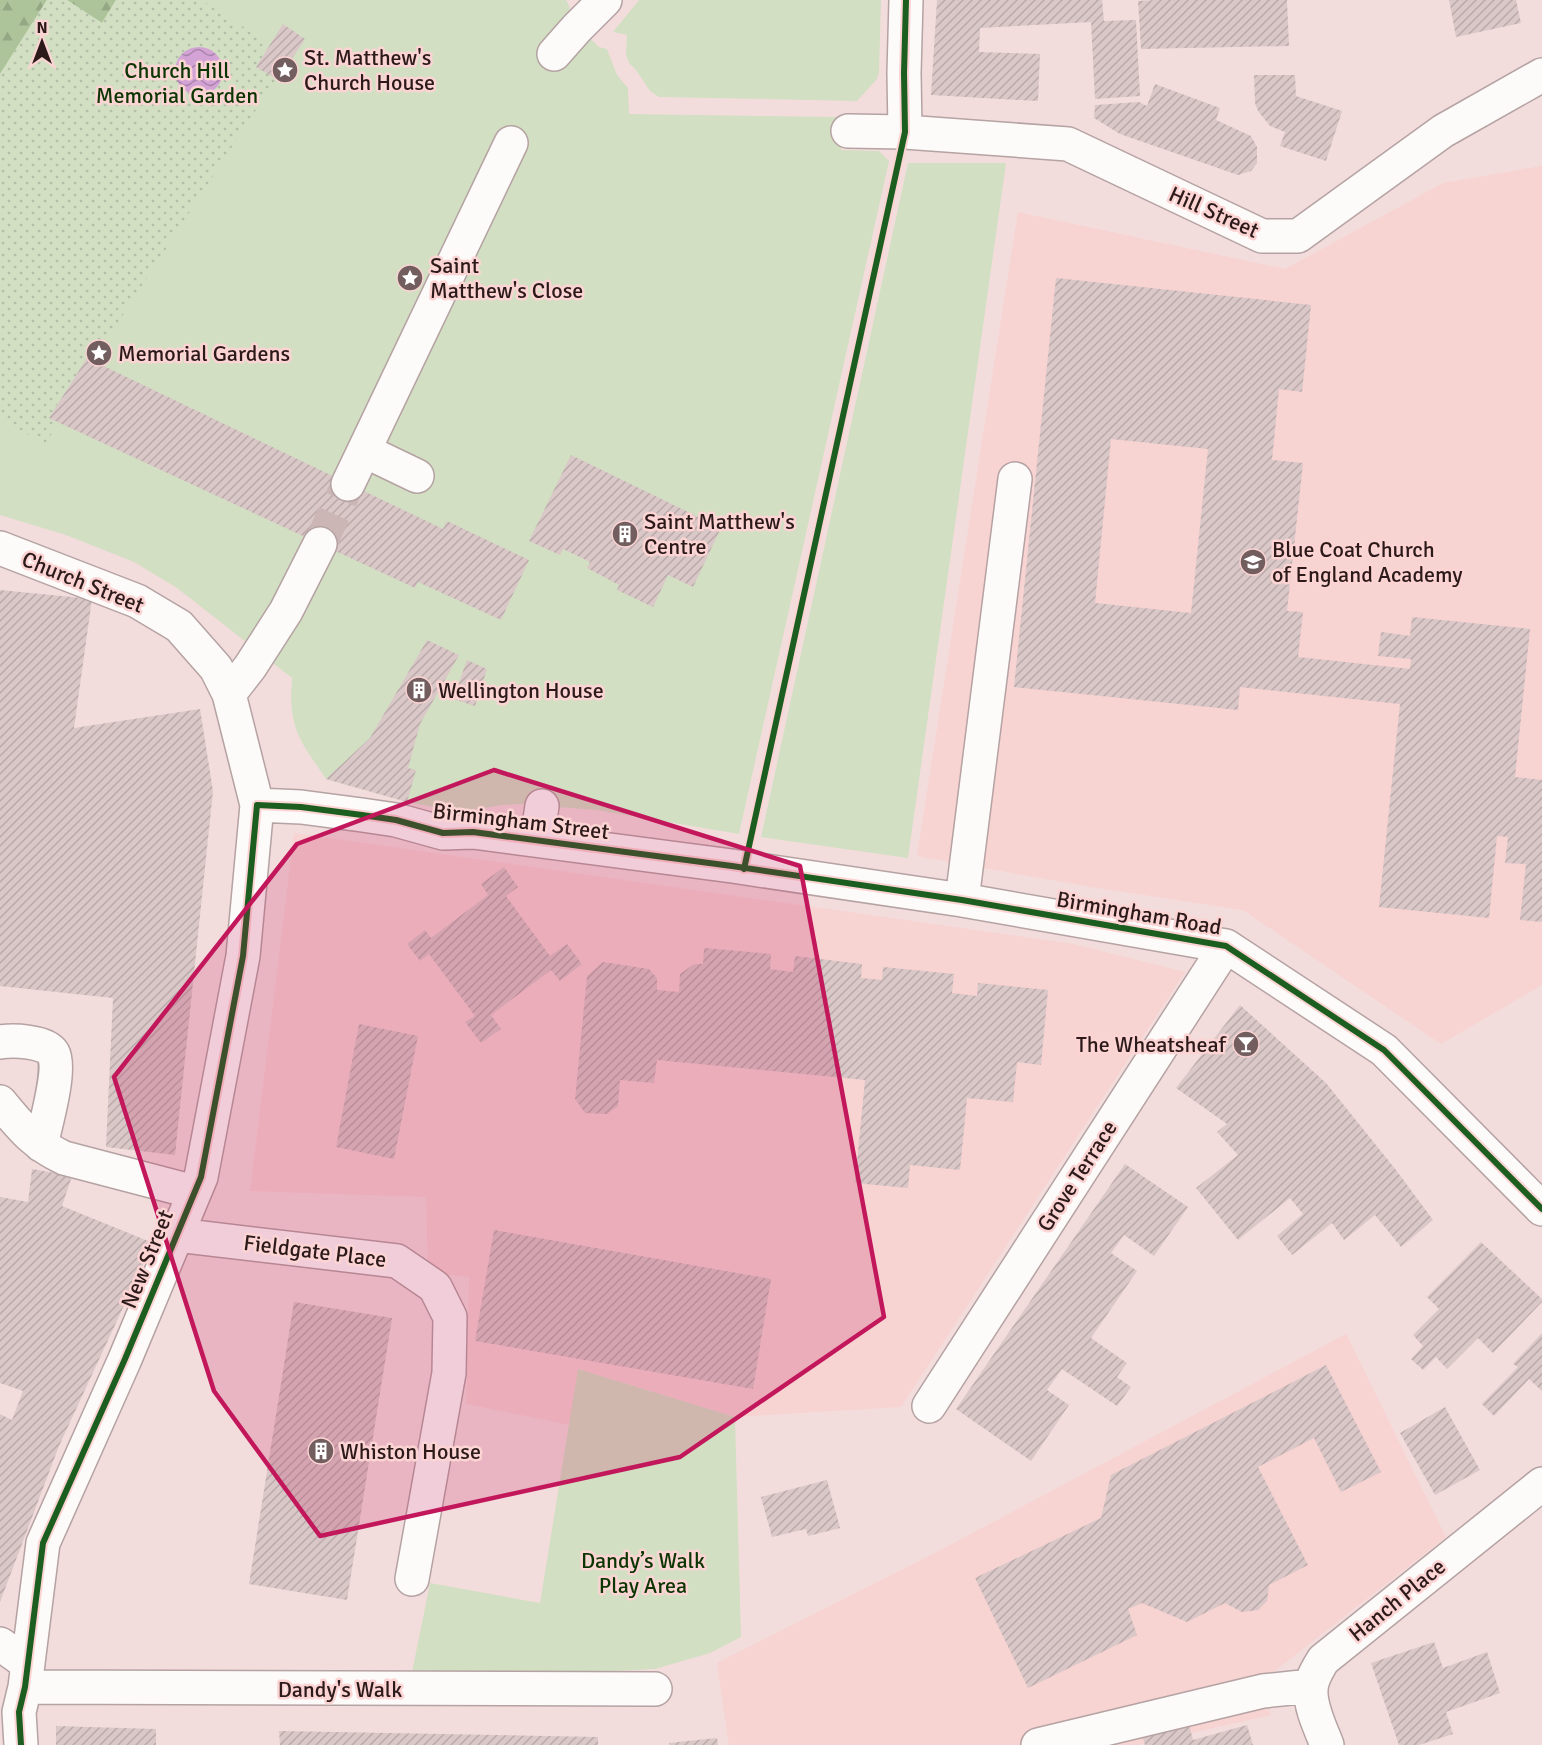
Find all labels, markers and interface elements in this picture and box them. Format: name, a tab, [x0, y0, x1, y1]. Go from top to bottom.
north arrow	[12, 12, 72, 72]
text: N	[36, 18, 48, 38]
place label: St. Matthew's Church House	[304, 44, 435, 96]
place icon: St. Matthew's Church House	[270, 55, 300, 85]
park label: Church Hill Memorial Garden	[96, 57, 258, 109]
street label: Hill Street	[1165, 180, 1263, 244]
place label: Saint Matthew's Close	[430, 252, 583, 304]
place icon: Saint Matthew's Close	[395, 263, 425, 293]
place icon: Memorial Gardens	[84, 338, 114, 368]
place label: Memorial Gardens	[118, 340, 290, 367]
place label: Saint Matthew's Centre	[644, 508, 795, 560]
building icon: Saint Matthew's Centre	[610, 519, 640, 549]
place label: Blue Coat Church of England Academy	[1272, 536, 1463, 588]
street label: Church Street	[18, 545, 148, 619]
school or university icon: Blue Coat Church of England Academy	[1238, 547, 1268, 577]
building icon: Wellington House	[404, 675, 434, 705]
place label: Wellington House	[438, 677, 604, 704]
street label: Birmingham Street	[431, 797, 611, 845]
street label: Birmingham Road	[1054, 885, 1224, 941]
bar icon: The Wheatsheaf	[1231, 1029, 1261, 1059]
place label: The Wheatsheaf	[1076, 1031, 1228, 1058]
street label: Grove Terrace	[1031, 1115, 1123, 1237]
street label: New Street	[115, 1206, 179, 1312]
street label: Fieldgate Place	[242, 1229, 388, 1273]
building icon: Whiston House	[306, 1436, 336, 1466]
place label: Whiston House	[340, 1438, 481, 1465]
park label: Dandy’s Walk Play Area	[581, 1547, 705, 1599]
street label: Hanch Place	[1343, 1553, 1451, 1647]
street label: Dandy's Walk	[278, 1676, 402, 1703]

